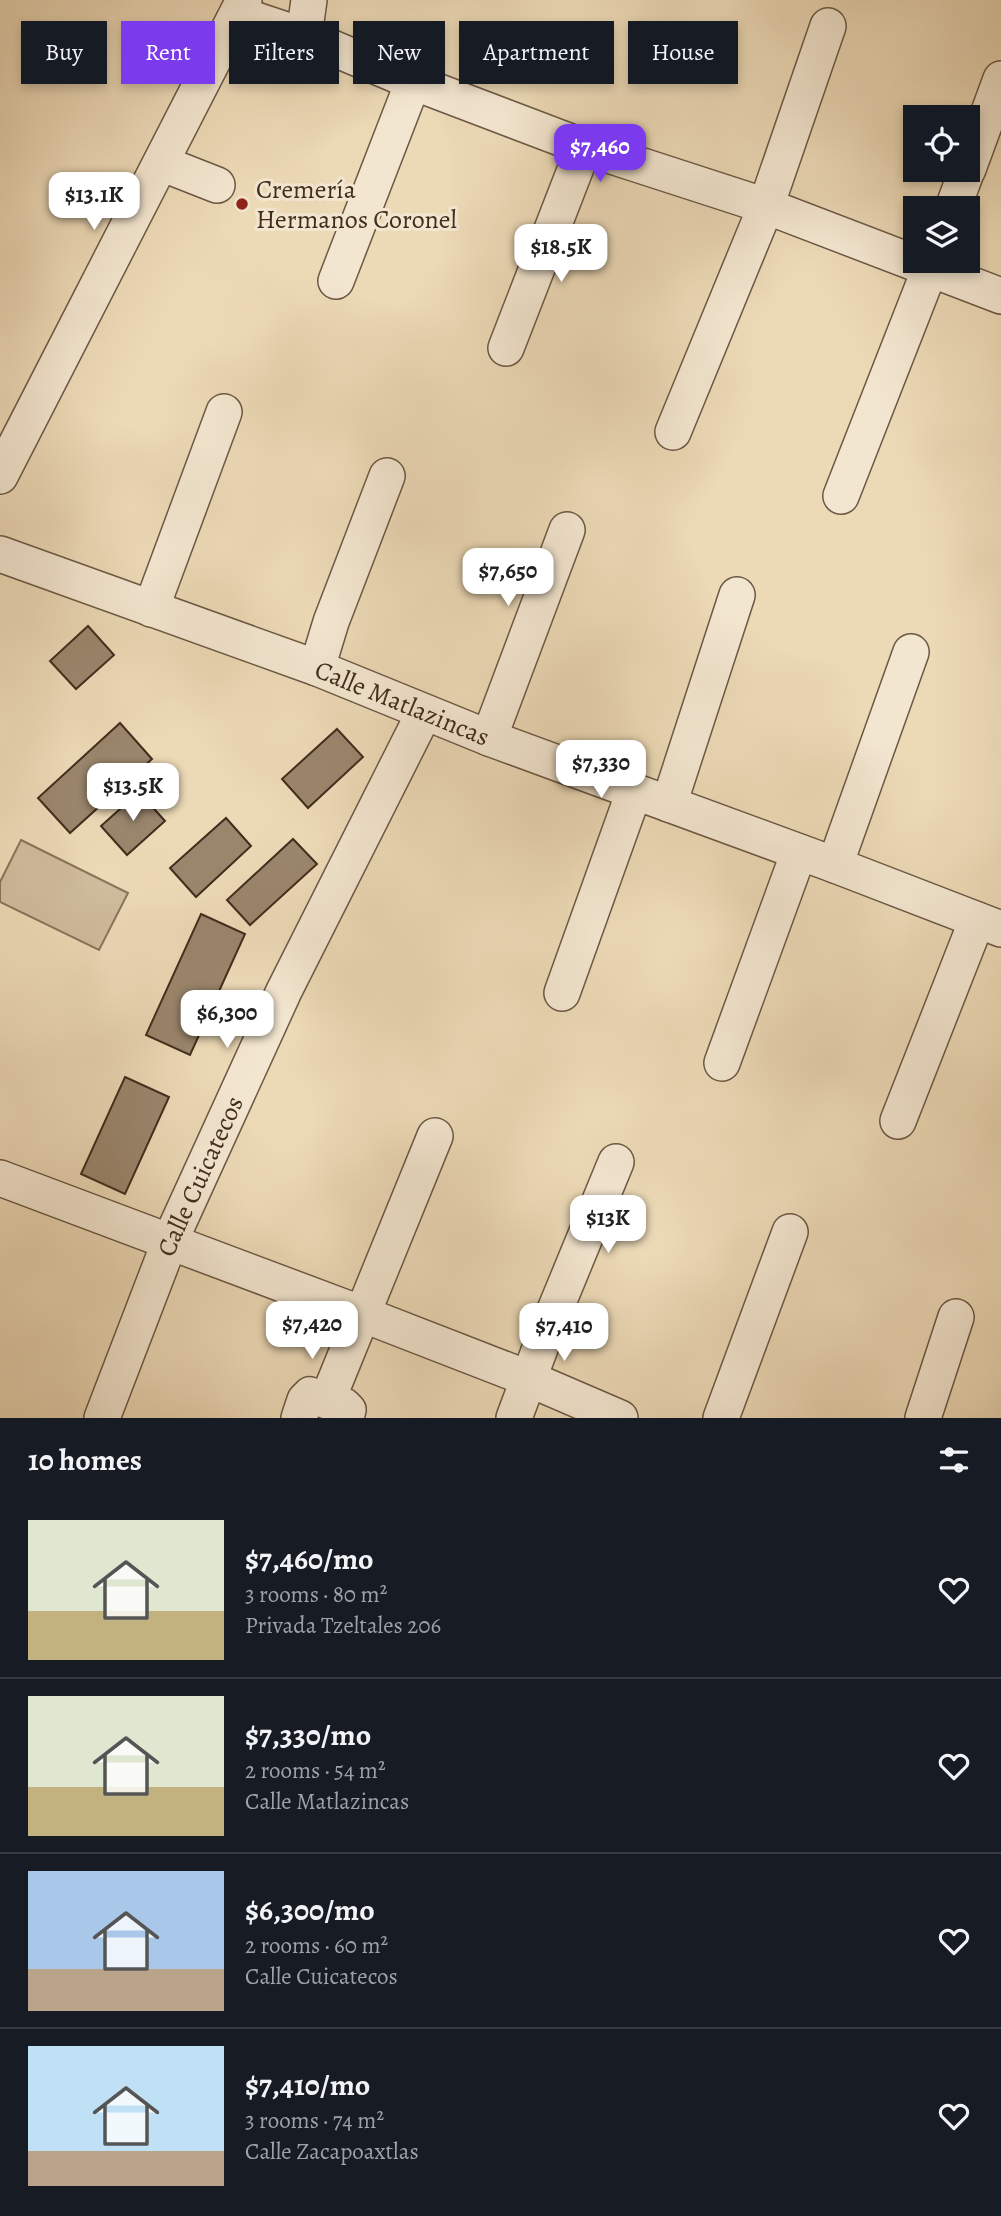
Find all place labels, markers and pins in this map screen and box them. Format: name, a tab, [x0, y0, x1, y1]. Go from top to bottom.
pin: $7,460	[543, 124, 657, 184]
place label: Cremería Hermanos Coronel	[256, 172, 457, 237]
pin: $13.1K	[37, 173, 151, 232]
marker: Cremería Hermanos Coronel	[234, 196, 250, 212]
pin: $18.5K	[504, 224, 618, 284]
pin: $7,650	[451, 548, 565, 608]
pin: $7,330	[544, 740, 658, 800]
pin: $13.5K	[76, 764, 190, 823]
pin: $6,300	[170, 990, 284, 1050]
pin: $13K	[567, 1196, 649, 1255]
pin: $7,420	[255, 1302, 369, 1361]
pin: $7,410	[507, 1304, 621, 1363]

